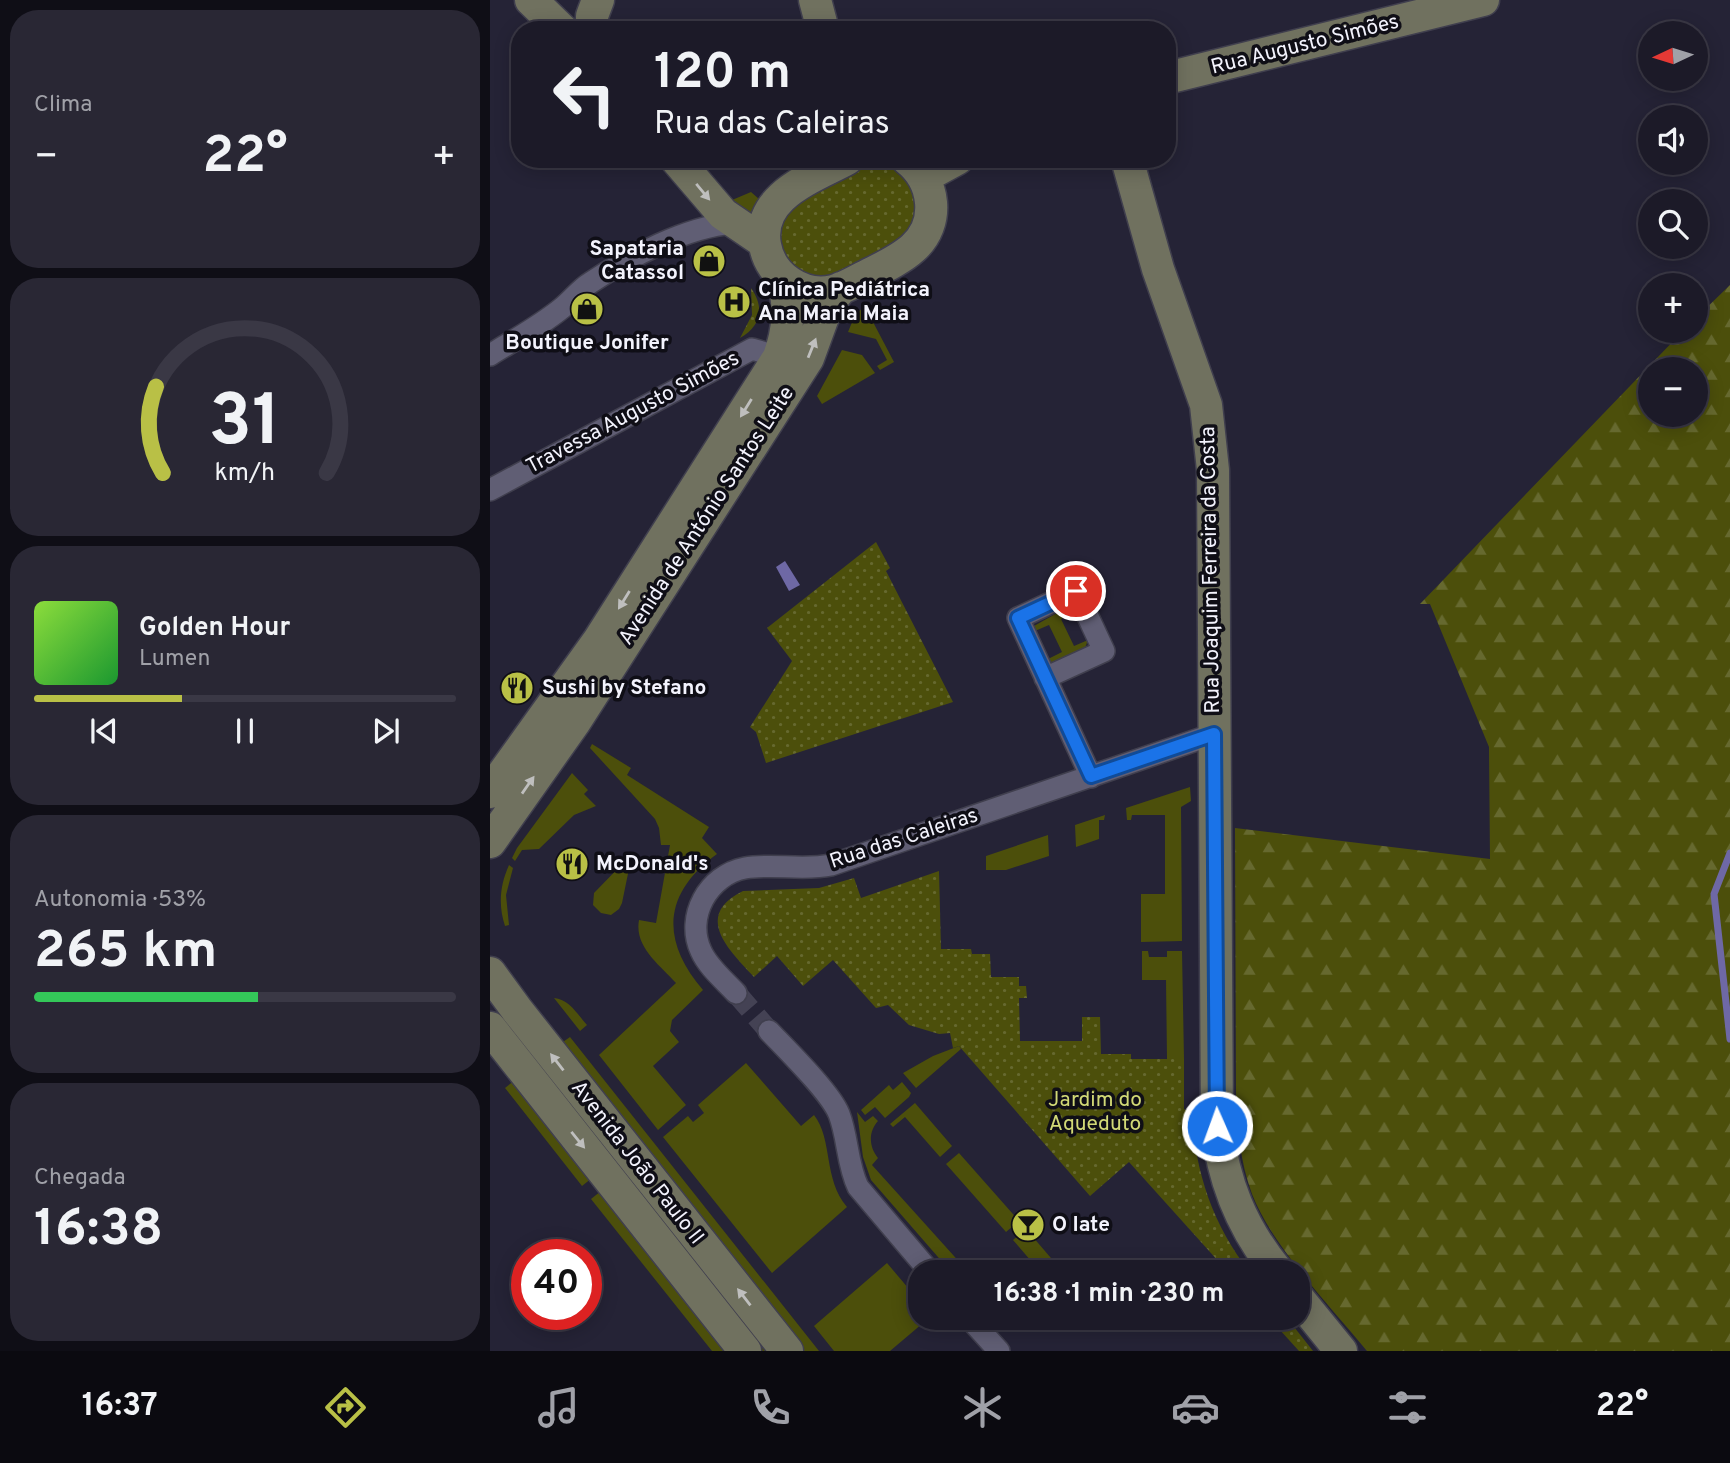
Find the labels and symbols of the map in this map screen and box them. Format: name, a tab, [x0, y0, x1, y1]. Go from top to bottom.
street label: Rua Augusto Simões	[1208, 9, 1402, 81]
north arrow	[1638, 21, 1708, 91]
one-way arrow	[695, 183, 711, 201]
place label: Sapataria Catassol	[589, 236, 684, 287]
shop icon: Sapataria Catassol	[690, 242, 728, 280]
place label: Clínica Pediátrica Ana Maria Maia	[758, 277, 930, 328]
hospital icon: Clínica Pediátrica Ana Maria Maia	[715, 283, 753, 321]
shop icon: Boutique Jonifer	[568, 290, 606, 328]
place label: Boutique Jonifer	[505, 330, 669, 357]
one-way arrow	[806, 338, 818, 358]
street label: Travessa Augusto Simões	[522, 345, 744, 481]
street label: Avenida de António Santos Leite	[613, 381, 801, 651]
one-way arrow	[740, 399, 753, 418]
street label: Rua Joaquim Ferreira da Costa	[1195, 426, 1227, 714]
pin	[1046, 561, 1106, 621]
one-way arrow	[618, 591, 631, 610]
restaurant icon: Sushi by Stefano	[498, 669, 536, 707]
place label: Sushi by Stefano	[542, 675, 706, 702]
one-way arrow	[521, 776, 535, 794]
street label: Rua das Caleiras	[826, 802, 982, 876]
restaurant icon: McDonald's	[553, 845, 591, 883]
place label: McDonald's	[596, 851, 709, 878]
one-way arrow	[550, 1053, 565, 1071]
street label: Avenida João Paulo II	[565, 1076, 709, 1250]
park label: Jardim do Aqueduto	[1048, 1087, 1142, 1138]
position arrow	[1180, 1089, 1254, 1163]
one-way arrow	[570, 1130, 585, 1148]
bar icon: O Iate	[1009, 1206, 1047, 1244]
place label: O Iate	[1052, 1212, 1110, 1239]
speed limit sign: 40	[511, 1239, 602, 1330]
one-way arrow	[737, 1289, 752, 1307]

